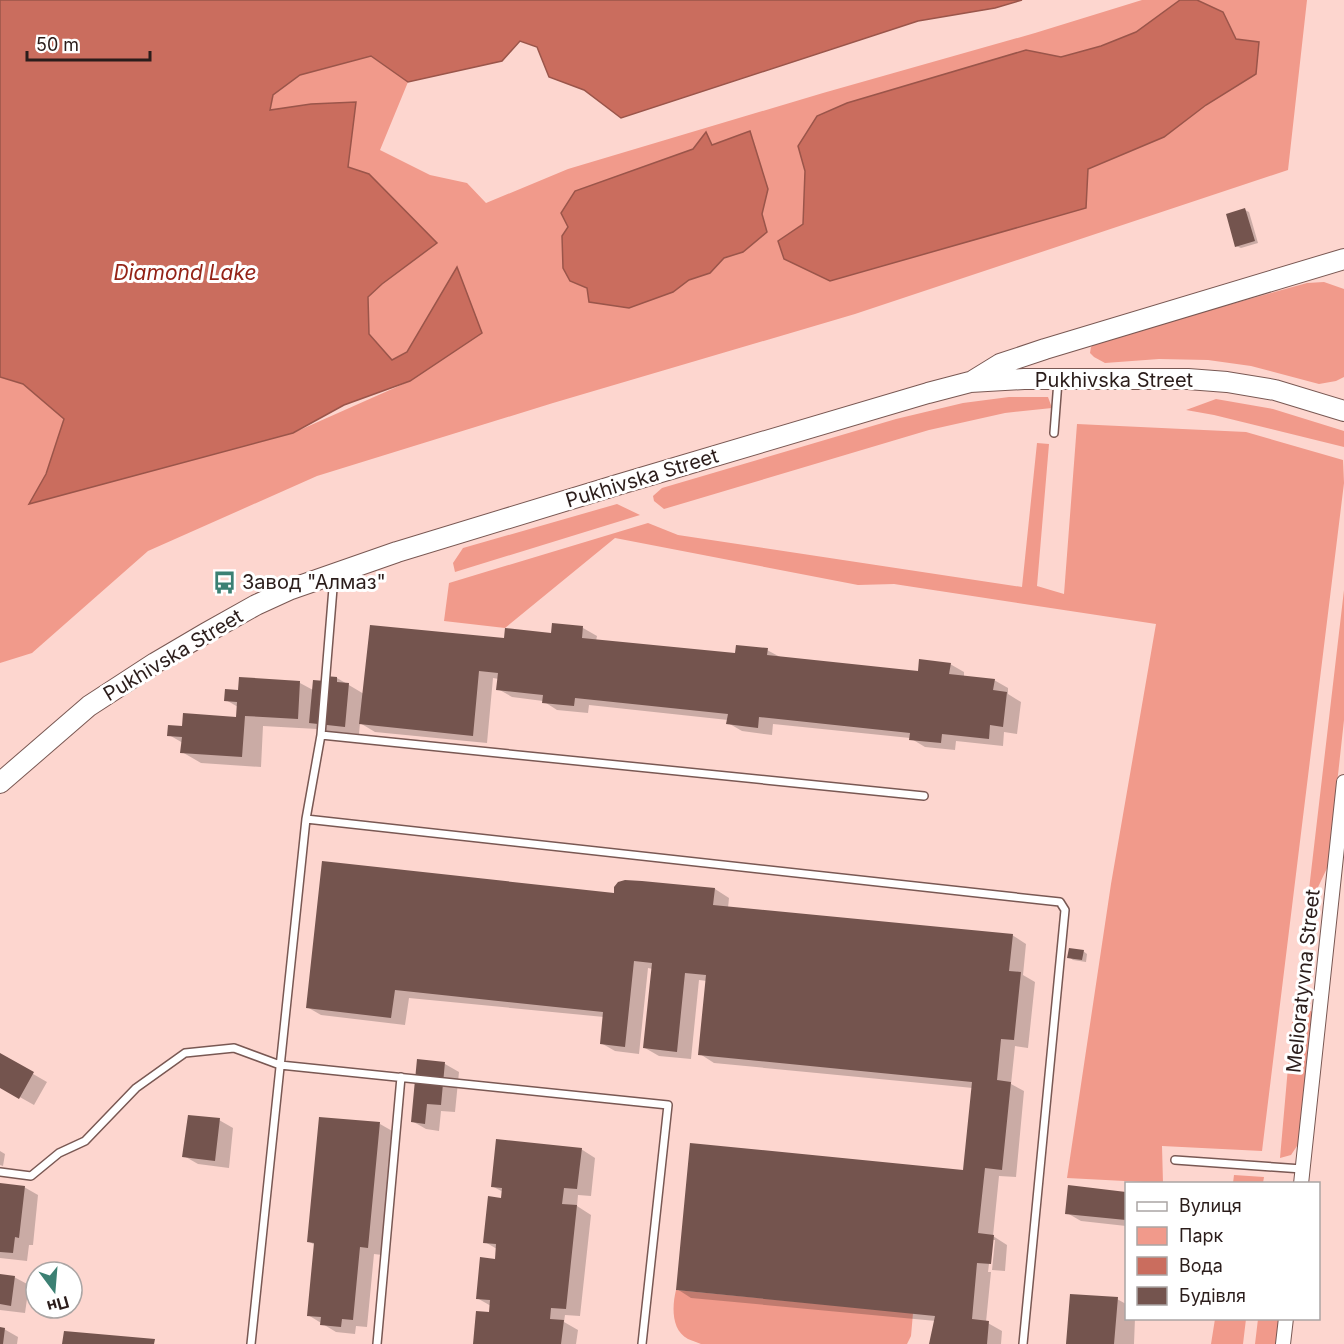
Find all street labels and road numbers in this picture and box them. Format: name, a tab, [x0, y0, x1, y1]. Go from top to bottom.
street label: Pukhivska Street	[1035, 368, 1194, 392]
street label: Pukhivska Street	[563, 443, 722, 513]
street label: Pukhivska Street	[99, 604, 247, 706]
street label: Melioratyvna Street	[1281, 887, 1325, 1074]

